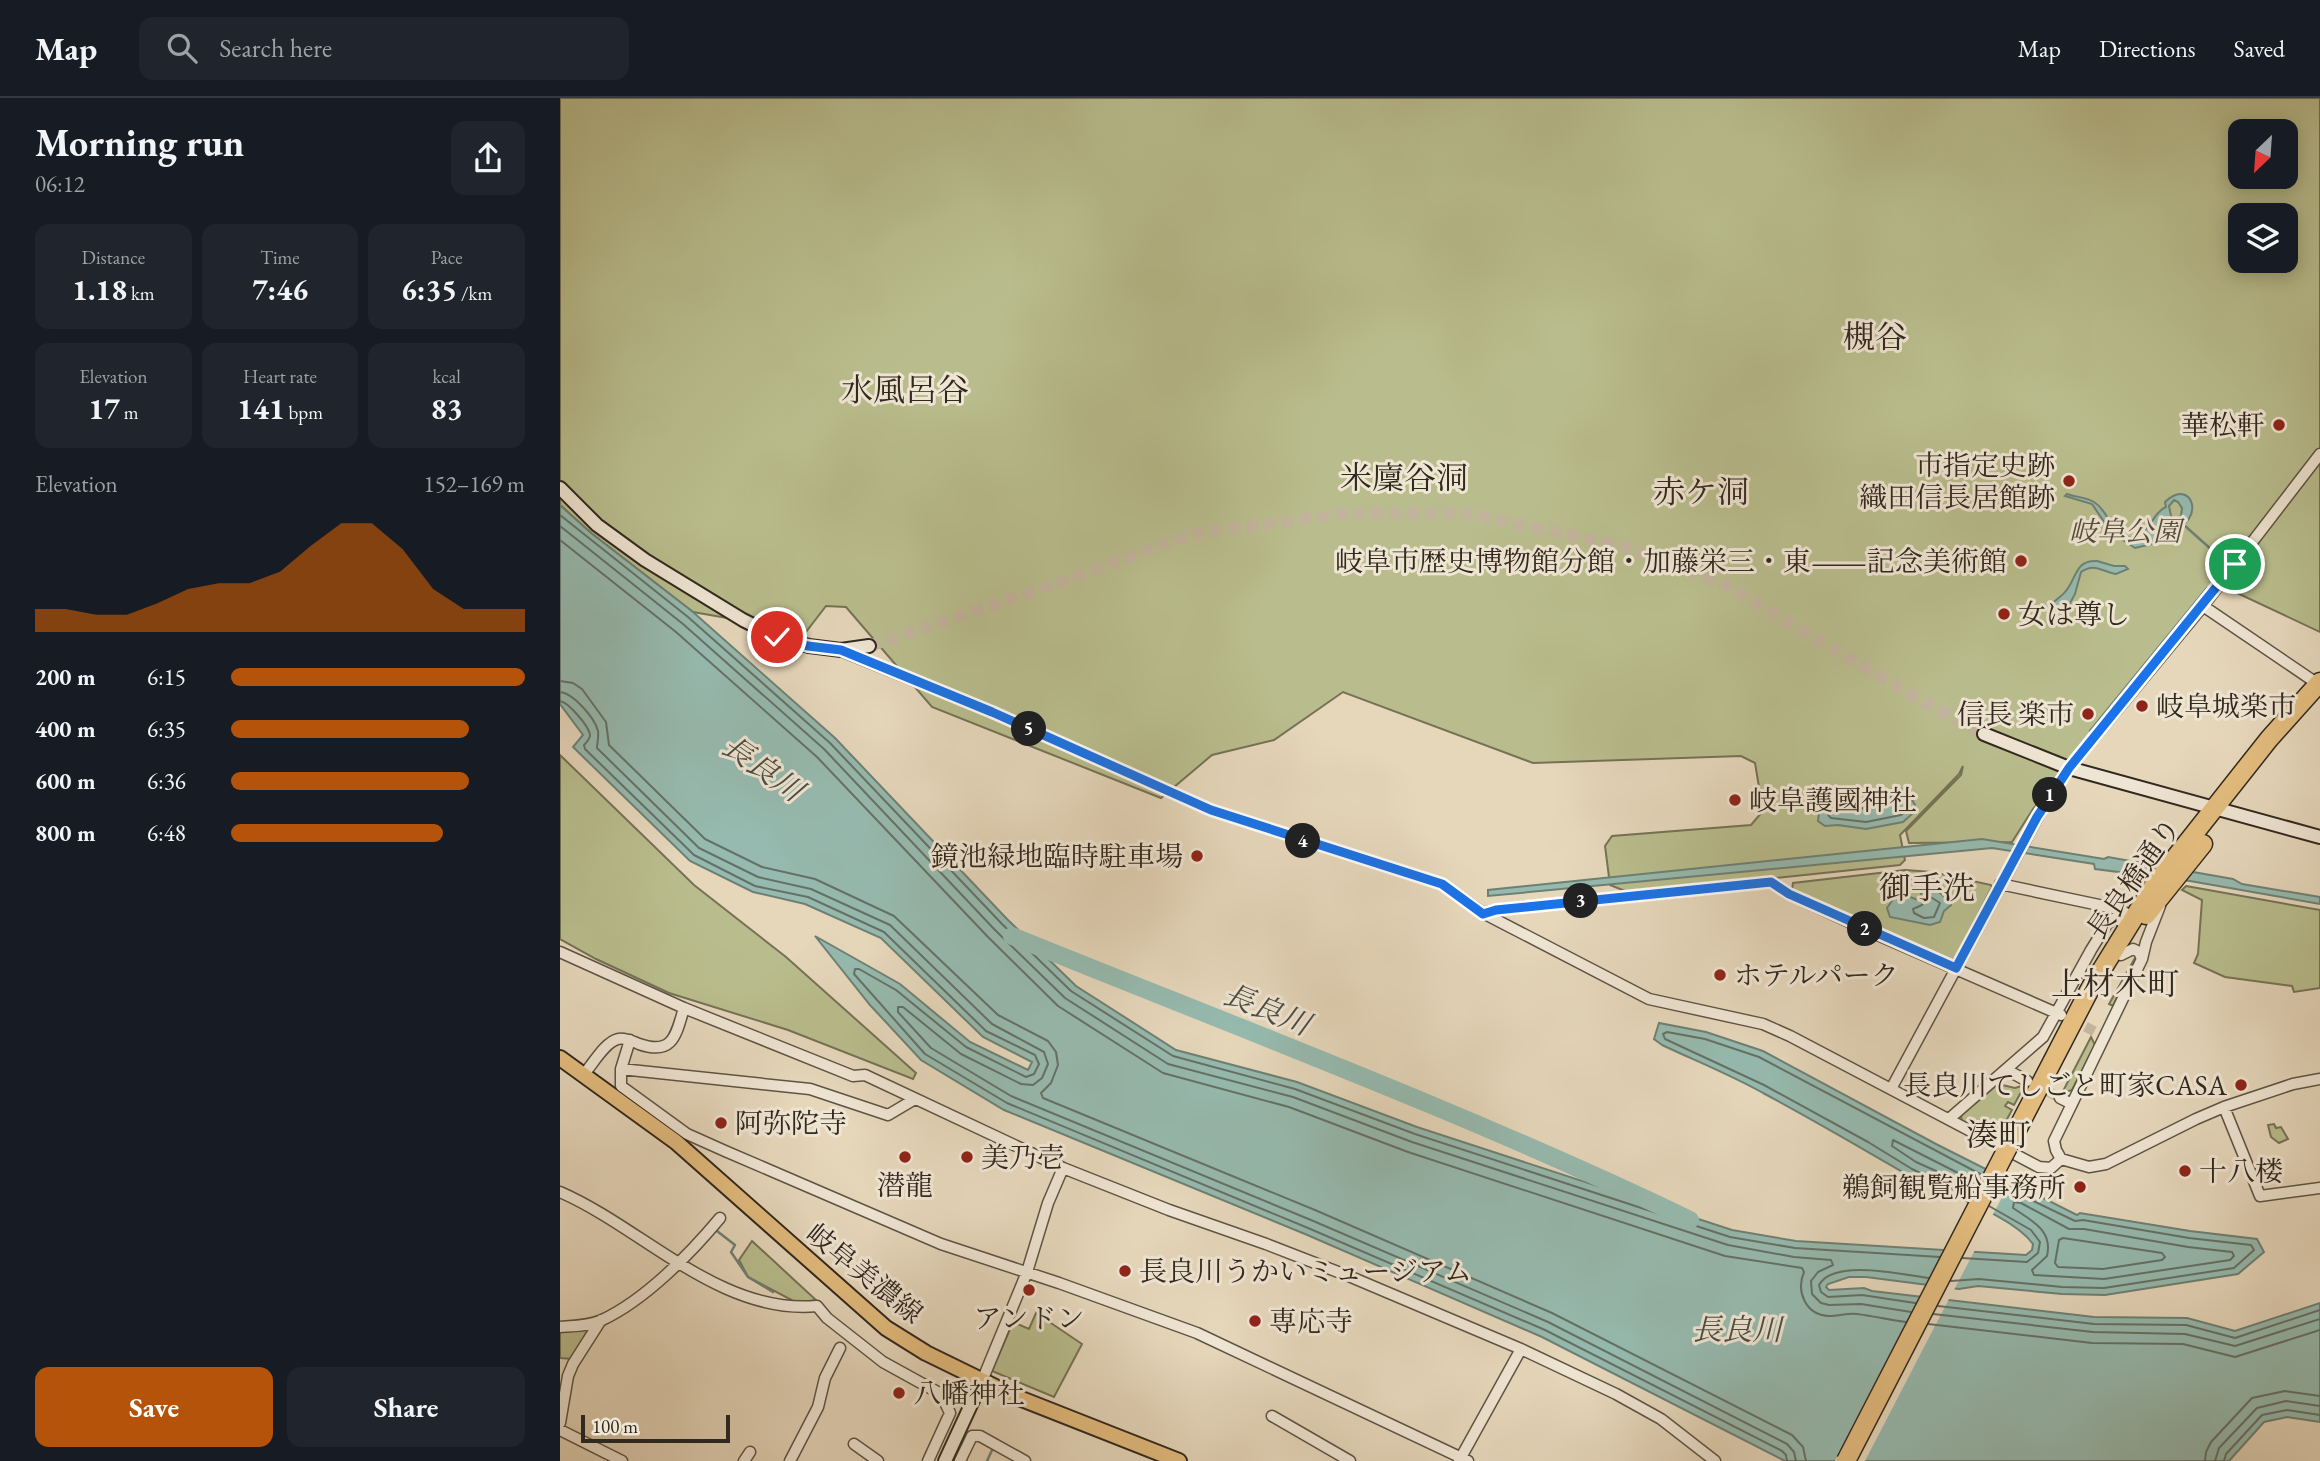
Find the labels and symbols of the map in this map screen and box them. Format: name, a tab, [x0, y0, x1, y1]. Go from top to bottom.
north arrow	[2228, 119, 2298, 189]
district label: 槻谷	[1843, 316, 1907, 358]
district label: 水風呂谷	[841, 369, 969, 411]
place label: 華松軒	[2181, 407, 2265, 443]
marker: 華松軒	[2271, 417, 2287, 433]
place label: 市指定史跡 織田信長居館跡	[1859, 447, 2055, 515]
district label: 米廩谷洞	[1340, 457, 1468, 499]
district label: 赤ケ洞	[1653, 471, 1749, 513]
marker: 市指定史跡 織田信長居館跡	[2061, 473, 2077, 489]
park label: 岐阜公園	[2069, 513, 2185, 549]
pin	[2205, 534, 2265, 594]
place label: 岐阜市歴史博物館分館・加藤栄三・東―記念美術館	[1335, 543, 2007, 579]
marker: 岐阜市歴史博物館分館・加藤栄三・東―記念美術館	[2013, 553, 2029, 569]
place label: 女は尊し	[2018, 596, 2130, 632]
marker: 女は尊し	[1996, 606, 2012, 622]
pin	[747, 607, 807, 667]
place label: 岐阜城楽市	[2156, 688, 2296, 724]
place label: 信長 楽市	[1956, 696, 2074, 732]
marker: 岐阜城楽市	[2134, 698, 2150, 714]
marker: 信長 楽市	[2080, 706, 2096, 722]
pin: 5	[1012, 712, 1046, 746]
water label: 長良川	[715, 726, 814, 812]
pin: 1	[2032, 778, 2068, 812]
place label: 岐阜護國神社	[1749, 782, 1917, 818]
marker: 岐阜護國神社	[1727, 792, 1743, 808]
street label: 長良橋通り	[2078, 810, 2188, 946]
pin: 4	[1286, 824, 1320, 858]
place label: 鏡池緑地臨時駐車場	[931, 838, 1183, 874]
marker: 鏡池緑地臨時駐車場	[1189, 848, 1205, 864]
district label: 御手洗	[1879, 867, 1975, 909]
pin: 3	[1564, 884, 1598, 918]
pin: 2	[1848, 912, 1882, 946]
place label: ホテルパーク	[1734, 957, 1899, 993]
district label: 上材木町	[2051, 963, 2179, 1005]
marker: ホテルパーク	[1712, 967, 1728, 983]
water label: 長良川	[1218, 974, 1319, 1045]
place label: 長良川てしごと町家CASA	[1903, 1067, 2228, 1103]
marker: 長良川てしごと町家CASA	[2233, 1077, 2249, 1093]
place label: 阿弥陀寺	[735, 1105, 847, 1141]
district label: 湊町	[1966, 1114, 2030, 1156]
marker: 阿弥陀寺	[713, 1115, 729, 1131]
place label: 美乃壱	[981, 1139, 1065, 1175]
marker: 潜龍	[897, 1149, 913, 1165]
marker: 美乃壱	[959, 1149, 975, 1165]
place label: 十八楼	[2199, 1153, 2283, 1189]
marker: 十八楼	[2177, 1163, 2193, 1179]
place label: 潜龍	[877, 1167, 933, 1203]
place label: 鵜飼観覧船事務所	[1842, 1169, 2066, 1205]
marker: 鵜飼観覧船事務所	[2072, 1179, 2088, 1195]
street label: 岐阜美濃線	[799, 1215, 931, 1331]
place label: 長良川うかいミュージアム	[1139, 1253, 1472, 1289]
marker: 長良川うかいミュージアム	[1117, 1263, 1133, 1279]
marker: アンドン	[1021, 1282, 1037, 1298]
place label: アンドン	[974, 1300, 1084, 1336]
place label: 専応寺	[1269, 1303, 1353, 1339]
water label: 長良川	[1692, 1310, 1785, 1349]
marker: 専応寺	[1247, 1313, 1263, 1329]
place label: 八幡神社	[913, 1375, 1025, 1411]
marker: 八幡神社	[891, 1385, 907, 1401]
scale bar	[581, 1412, 730, 1444]

